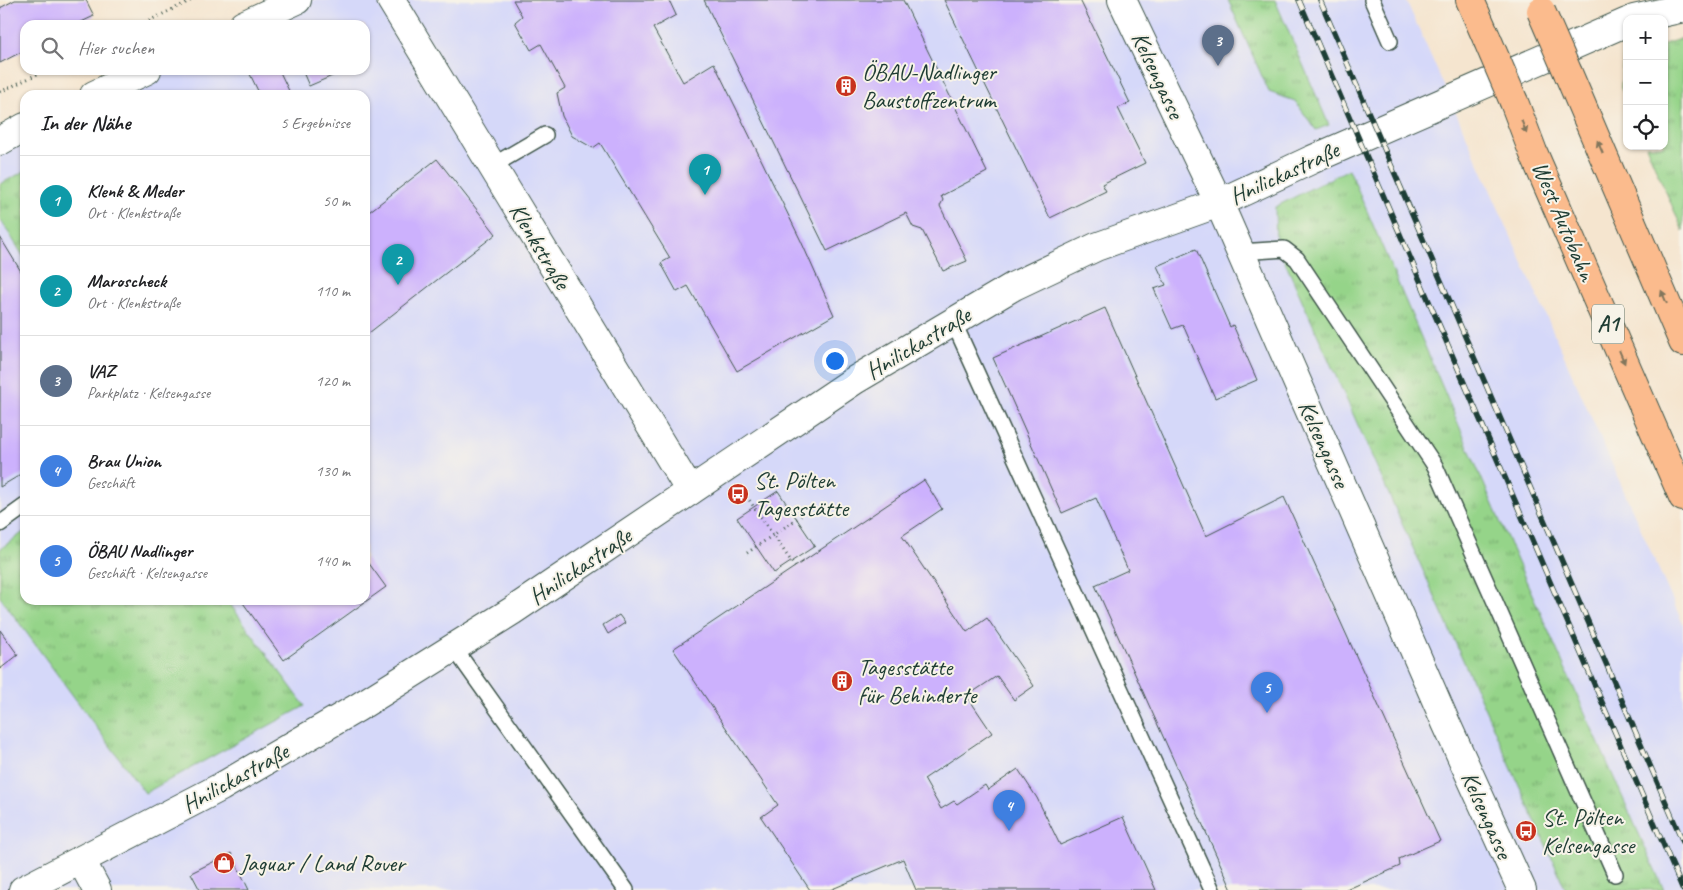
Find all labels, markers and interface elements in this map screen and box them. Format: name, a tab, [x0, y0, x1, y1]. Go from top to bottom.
map controls	[1623, 15, 1668, 150]
button: +	[1623, 15, 1668, 60]
search box	[20, 20, 370, 75]
pin: 3	[1202, 25, 1234, 66]
street label: Kelsengasse	[1125, 27, 1192, 125]
icon: search	[38, 34, 66, 62]
text: Hier suchen	[78, 36, 154, 60]
place label: ÖBAU-Nadlinger Baustoffzentrum	[862, 57, 998, 115]
button: −	[1623, 60, 1668, 105]
building icon: ÖBAU-Nadlinger Baustoffzentrum	[834, 74, 858, 98]
button: locate	[1623, 105, 1668, 150]
text: In der Nähe	[40, 110, 130, 136]
text: 5 Ergebnisse	[281, 113, 350, 133]
one-way arrow	[1520, 120, 1528, 135]
street label: Hnilickastraße	[1224, 134, 1346, 211]
one-way arrow	[1596, 139, 1604, 154]
pin: 1	[689, 154, 721, 195]
street label: West Autobahn	[1525, 157, 1603, 286]
text: Klenk & Meder	[87, 179, 183, 203]
text: 1	[52, 191, 60, 211]
text: 50 m	[323, 191, 350, 211]
street label: Klenkstraße	[503, 197, 579, 296]
text: Ort · Klenkstraße	[87, 203, 180, 223]
pin: 2	[382, 244, 414, 285]
text: Maroscheck	[87, 269, 166, 293]
text: 2	[52, 281, 60, 301]
text: 110 m	[316, 281, 350, 301]
one-way arrow	[1659, 290, 1667, 304]
text: Ort · Klenkstraße	[87, 293, 180, 313]
street label: Hnilickastraße	[860, 299, 978, 386]
road number: A1	[1592, 304, 1624, 344]
your location	[822, 348, 848, 374]
one-way arrow	[1619, 350, 1627, 364]
text: VAZ	[87, 359, 115, 383]
text: 3	[52, 371, 60, 391]
text: 120 m	[316, 371, 350, 391]
text: Parkplatz · Kelsengasse	[87, 383, 210, 403]
street label: Kelsengasse	[1292, 396, 1357, 494]
text: Brau Union	[87, 449, 161, 473]
text: 4	[52, 461, 60, 481]
text: 130 m	[316, 461, 350, 481]
place label: St. Pölten Tagesstätte	[754, 465, 850, 523]
text: Geschäft	[87, 473, 135, 493]
bus stop icon: St. Pölten Tagesstätte	[726, 482, 750, 506]
street label: Hnilickastraße	[523, 520, 639, 611]
text: ÖBAU Nadlinger	[87, 539, 192, 563]
text: 5	[53, 551, 59, 571]
text: 140 m	[316, 551, 350, 571]
text: Geschäft · Kelsengasse	[87, 563, 207, 583]
place label: Tagesstätte für Behinderte	[858, 652, 979, 710]
building icon: Tagesstätte für Behinderte	[830, 669, 854, 693]
pin: 5	[1251, 672, 1283, 713]
street label: Hnilickastraße	[176, 735, 296, 820]
street label: Kelsengasse	[1455, 767, 1520, 865]
pin: 4	[993, 790, 1025, 831]
place label: St. Pölten Kelsengasse	[1542, 802, 1637, 860]
bus stop icon: St. Pölten Kelsengasse	[1514, 819, 1538, 843]
place label: Jaguar / Land Rover	[239, 848, 407, 878]
shop icon: Jaguar / Land Rover	[212, 851, 236, 875]

